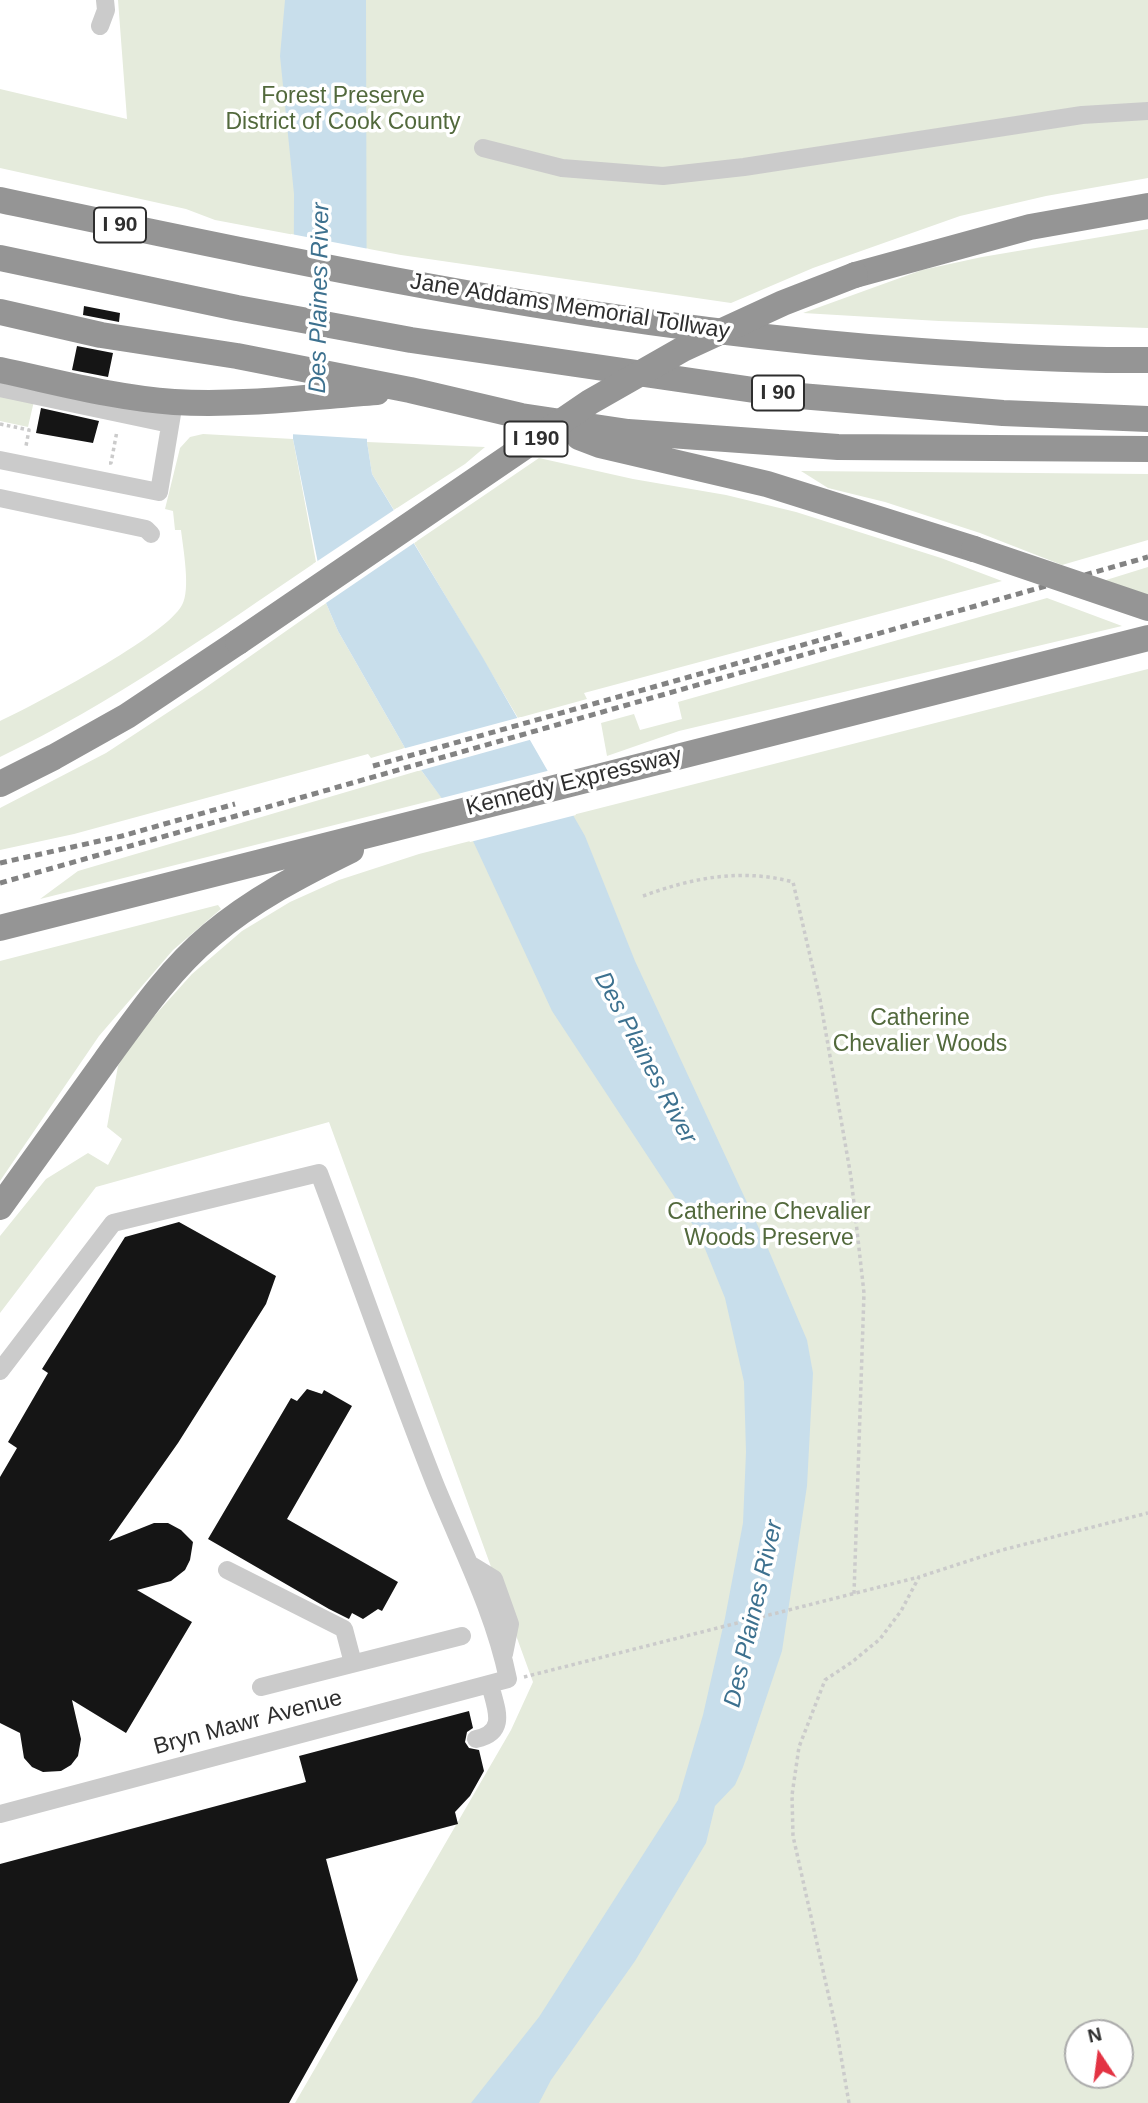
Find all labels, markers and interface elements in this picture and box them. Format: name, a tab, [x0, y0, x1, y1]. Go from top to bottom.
park label: Forest Preserve District of Cook County	[225, 83, 461, 137]
water label: Des Plaines River	[304, 202, 336, 394]
road number: I 90	[94, 208, 146, 243]
street label: Jane Addams Memorial Tollway	[408, 268, 732, 346]
road number: I 90	[752, 376, 804, 410]
road number: I 190	[504, 422, 568, 457]
street label: Kennedy Expressway	[463, 742, 685, 822]
water label: Des Plaines River	[588, 967, 702, 1149]
park label: Catherine Chevalier Woods	[833, 1005, 1007, 1059]
park label: Catherine Chevalier Woods Preserve	[667, 1199, 871, 1253]
water label: Des Plaines River	[719, 1518, 789, 1710]
street label: Bryn Mawr Avenue	[151, 1685, 345, 1761]
north arrow	[1064, 2019, 1134, 2089]
text: N	[1086, 2023, 1104, 2047]

